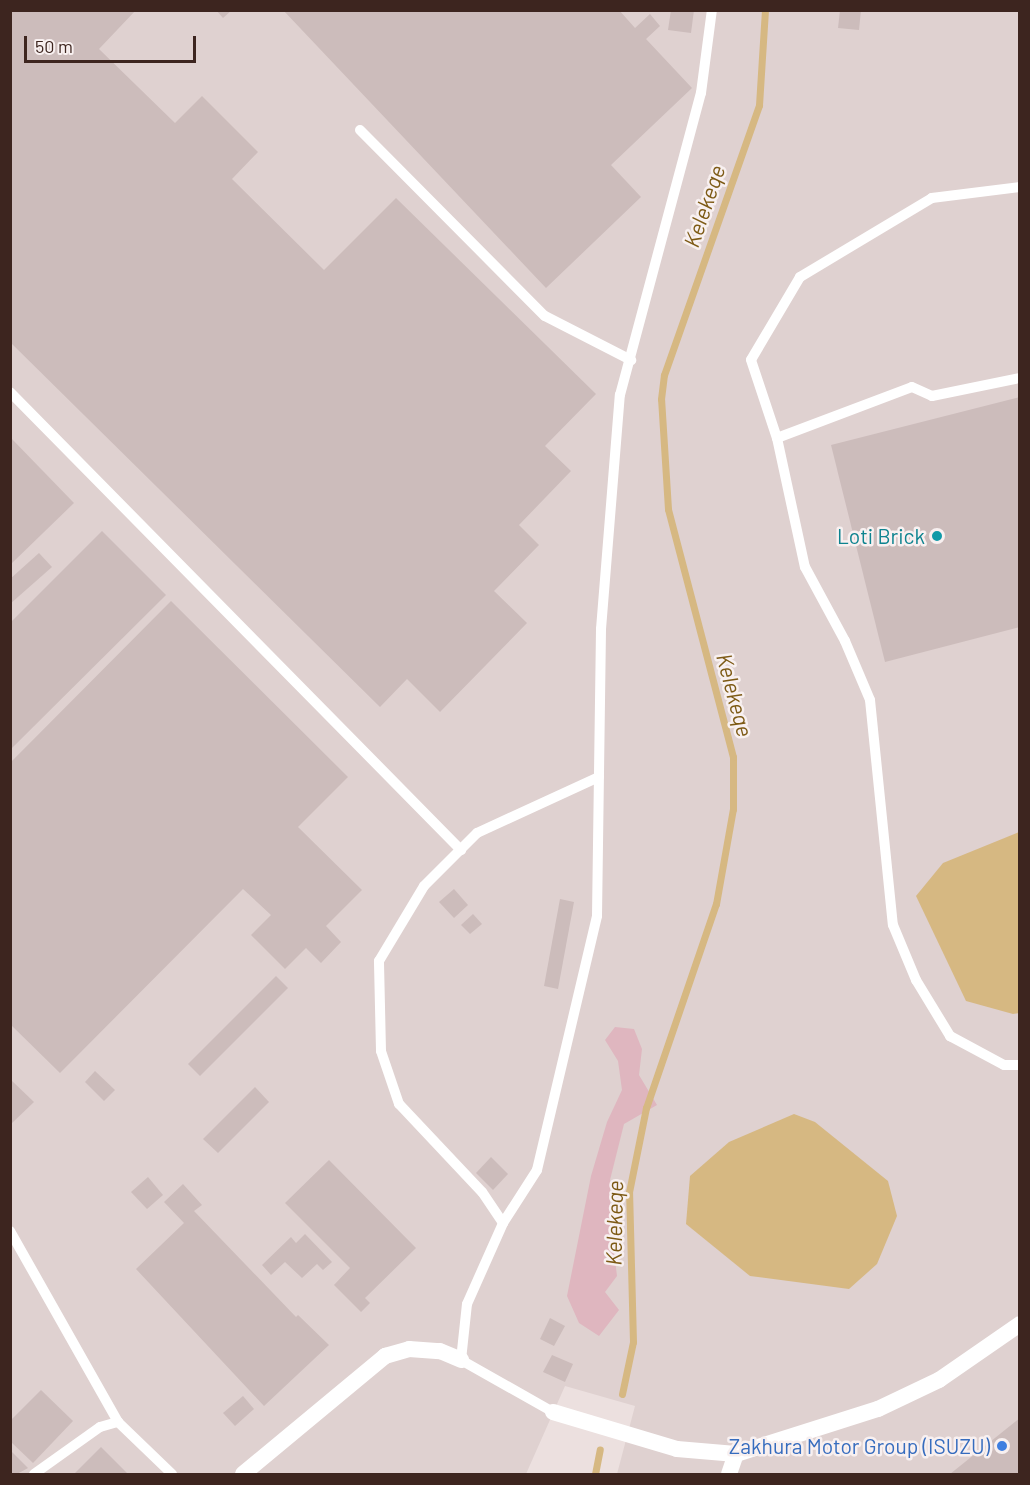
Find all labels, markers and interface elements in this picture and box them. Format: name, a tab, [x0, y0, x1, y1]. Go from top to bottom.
scale bar	[27, 24, 200, 62]
text: 50 m	[35, 35, 73, 57]
water label: Kelekeqe	[678, 161, 730, 251]
place label: Loti Brick	[837, 523, 925, 549]
marker: Loti Brick	[930, 529, 944, 543]
water label: Kelekeqe	[711, 650, 759, 740]
water label: Kelekeqe	[600, 1180, 628, 1266]
place label: Zakhura Motor Group (ISUZU)	[729, 1433, 990, 1459]
marker: Zakhura Motor Group (ISUZU)	[995, 1439, 1009, 1453]

